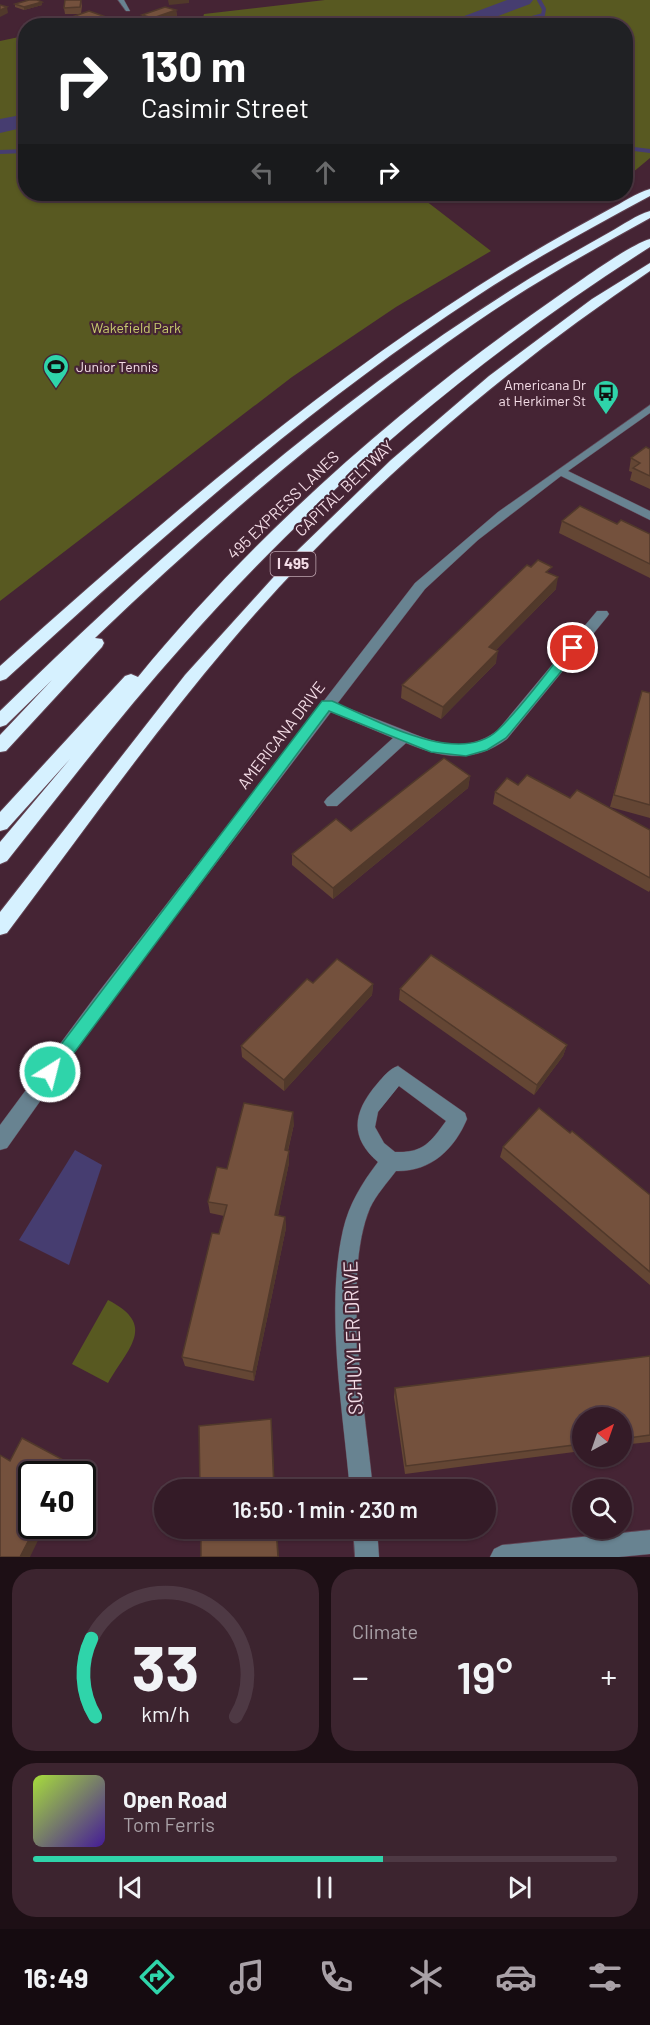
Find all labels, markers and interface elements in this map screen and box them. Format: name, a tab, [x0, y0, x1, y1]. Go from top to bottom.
text: 130 m	[141, 40, 246, 90]
icon: right	[42, 42, 120, 120]
text: Casimir Street	[141, 91, 309, 123]
icon: left	[246, 156, 279, 189]
icon: ahead	[309, 156, 342, 189]
icon: right	[372, 156, 405, 189]
park label: Wakefield Park	[91, 319, 181, 336]
sports icon: Junior Tennis	[41, 352, 71, 390]
place label: Junior Tennis	[76, 358, 158, 375]
place label: Americana Dr at Herkimer St	[499, 376, 586, 409]
bus stop icon: Americana Dr at Herkimer St	[591, 378, 621, 416]
street label: CAPITAL BELTWAY	[290, 436, 397, 540]
street label: 495 EXPRESS LANES	[223, 447, 342, 563]
road number: I 495	[270, 552, 316, 576]
pin	[547, 622, 598, 673]
icon: arrive	[556, 631, 589, 664]
street label: AMERICANA DRIVE	[233, 677, 328, 792]
position arrow	[18, 1040, 82, 1104]
street label: SCHUYLER DRIVE	[337, 1261, 367, 1416]
north arrow	[572, 1407, 632, 1467]
map controls	[572, 1407, 632, 1539]
speed limit sign: 40	[18, 1461, 96, 1539]
button: search	[572, 1479, 632, 1539]
text: 16:50 · 1 min · 230 m	[232, 1496, 418, 1522]
text: Climate	[352, 1619, 418, 1643]
text: 33	[132, 1629, 199, 1703]
text: 19°	[456, 1649, 513, 1703]
text: −	[352, 1656, 369, 1696]
text: +	[601, 1656, 617, 1696]
text: km/h	[141, 1701, 190, 1726]
text: Open Road	[123, 1786, 227, 1812]
text: Tom Ferris	[123, 1812, 215, 1836]
icon: previous	[114, 1871, 147, 1904]
icon: pause	[308, 1871, 341, 1904]
icon: next	[503, 1871, 536, 1904]
icon: directions	[136, 1956, 178, 1998]
icon: music	[226, 1956, 268, 1998]
icon: phone	[315, 1956, 357, 1998]
icon: climate	[405, 1956, 447, 1998]
icon: car	[495, 1956, 537, 1998]
icon: filters	[584, 1956, 626, 1998]
text: 16:49	[24, 1961, 88, 1993]

